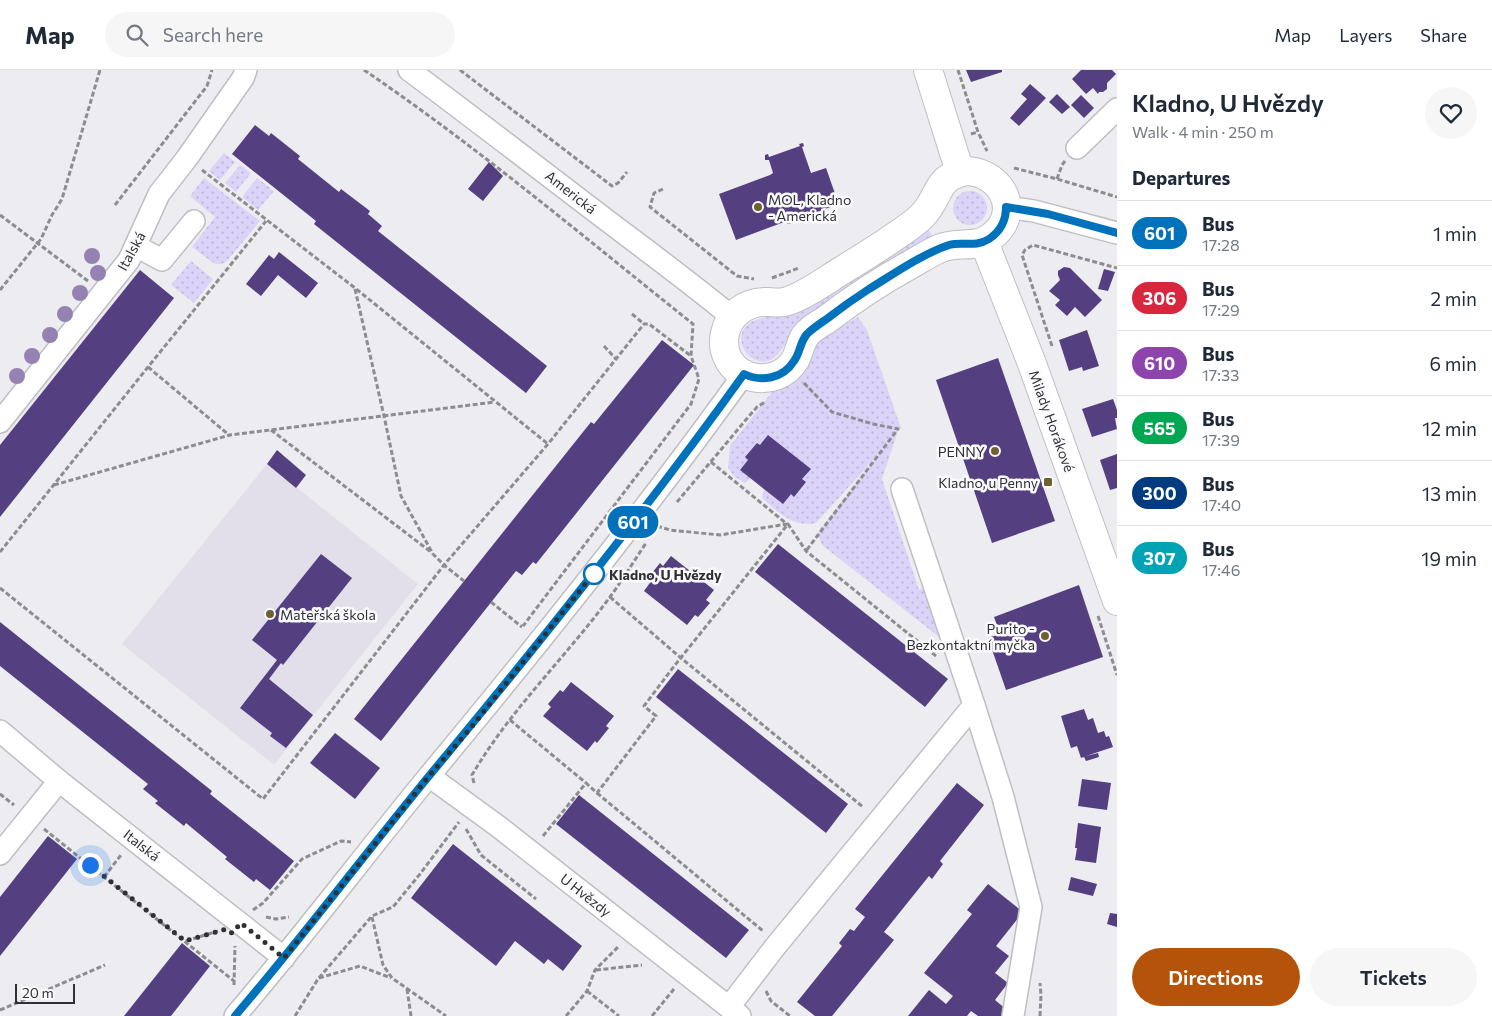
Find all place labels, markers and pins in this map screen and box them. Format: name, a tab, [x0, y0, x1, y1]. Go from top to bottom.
place label: MOL, Kladno - Americká	[768, 191, 851, 224]
marker: MOL, Kladno - Americká	[752, 201, 764, 213]
place label: PENNY	[938, 443, 985, 460]
marker: PENNY	[989, 445, 1001, 457]
place label: Kladno, u Penny	[938, 474, 1038, 491]
marker: Kladno, u Penny	[1042, 476, 1054, 488]
marker: Kladno, U Hvězdy	[583, 563, 605, 585]
place label: Kladno, U Hvězdy	[609, 566, 722, 583]
place label: Mateřská škola	[280, 606, 376, 623]
marker: Mateřská škola	[264, 608, 276, 620]
place label: Purito - Bezkontaktní myčka	[906, 620, 1035, 653]
marker: Purito - Bezkontaktní myčka	[1039, 630, 1051, 642]

